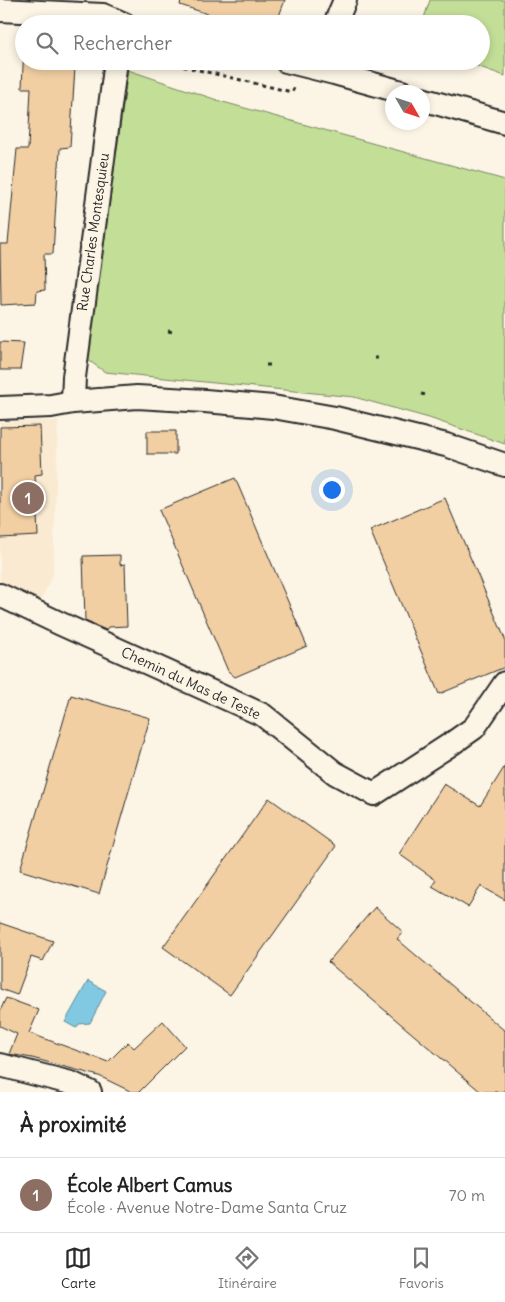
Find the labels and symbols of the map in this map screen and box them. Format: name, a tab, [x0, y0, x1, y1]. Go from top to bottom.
north arrow	[385, 85, 430, 130]
street label: Rue Charles Montesquieu	[73, 152, 113, 312]
your location	[319, 477, 345, 503]
pin: 1	[12, 479, 44, 517]
street label: Chemin du Mas de Teste	[118, 643, 264, 723]

